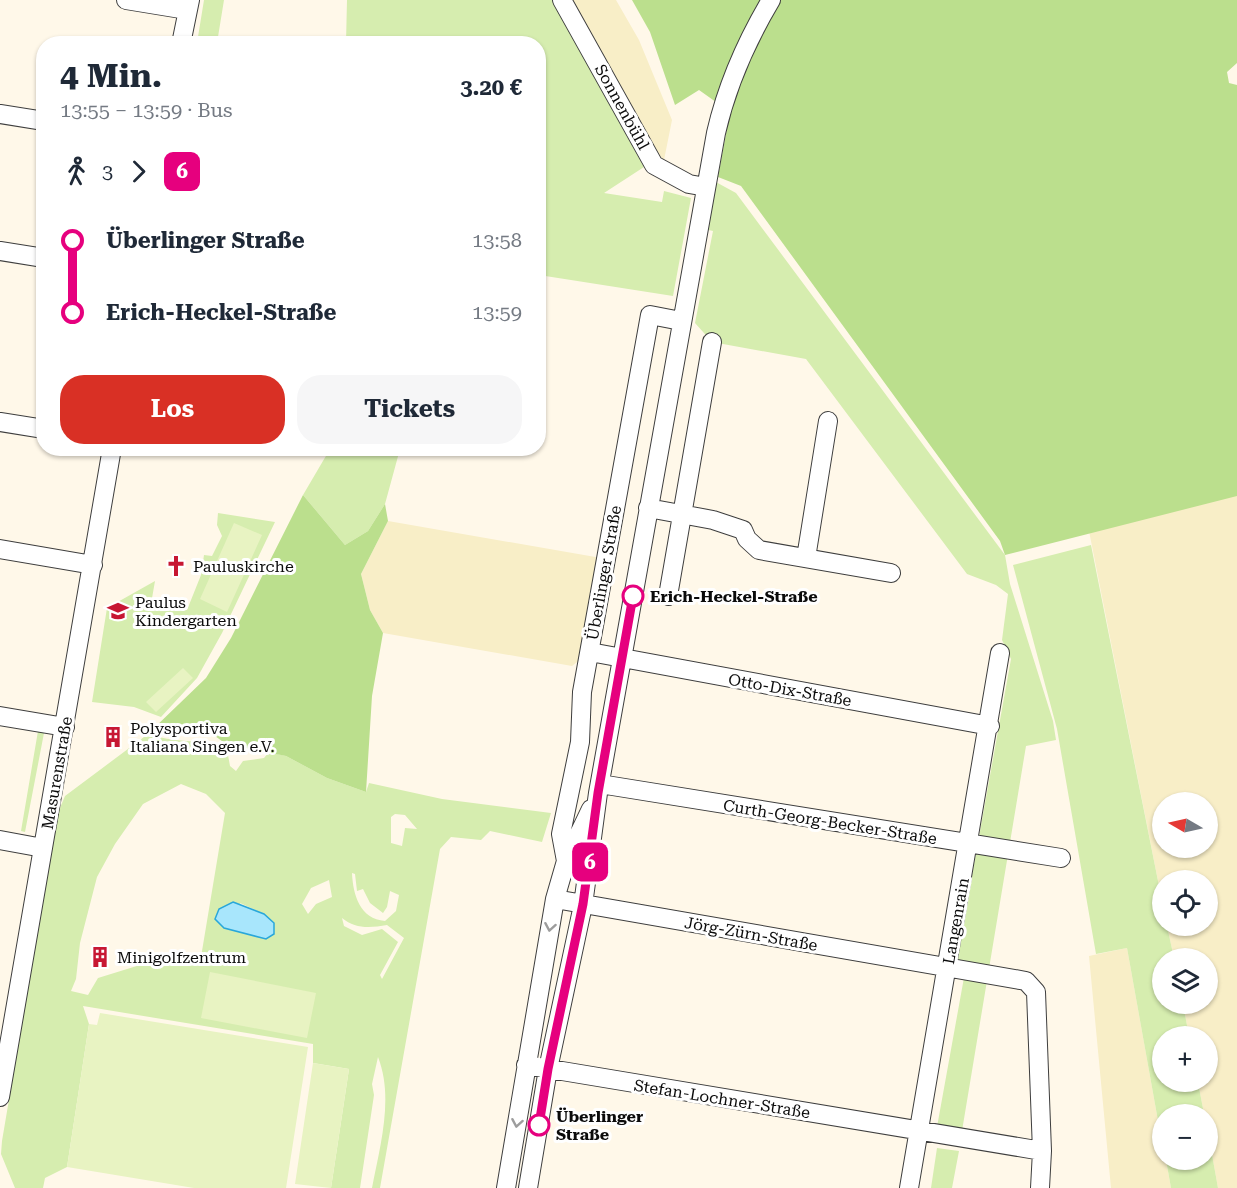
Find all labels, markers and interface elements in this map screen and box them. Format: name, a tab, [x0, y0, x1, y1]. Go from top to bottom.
text: 4 Min.	[60, 56, 162, 95]
street label: Sonnenbühl	[591, 61, 653, 153]
text: 3.20 €	[460, 75, 522, 100]
text: 13:55 – 13:59 · Bus	[60, 98, 232, 122]
icon: walk	[60, 155, 93, 188]
icon: forward	[122, 155, 155, 188]
text: 3	[102, 159, 113, 183]
text: 6	[176, 159, 188, 183]
text: Überlinger Straße	[106, 228, 305, 253]
text: 13:58	[472, 228, 522, 252]
text: Erich-Heckel-Straße	[106, 300, 336, 325]
text: 13:59	[472, 300, 522, 324]
button: Los	[60, 375, 285, 444]
button: Tickets	[297, 375, 522, 444]
street label: Überlinger Straße	[583, 504, 625, 642]
church icon: Pauluskirche	[164, 554, 188, 578]
place label: Pauluskirche	[193, 557, 294, 576]
marker: Erich-Heckel-Straße	[622, 585, 644, 607]
place label: Erich-Heckel-Straße	[650, 587, 818, 606]
place label: Paulus Kindergarten	[135, 593, 237, 630]
school or university icon: Paulus Kindergarten	[106, 599, 130, 623]
street label: Otto-Dix-Straße	[727, 670, 853, 710]
street label: Masurenstraße	[38, 715, 76, 831]
place label: Polysportiva Italiana Singen e.V.	[130, 719, 275, 756]
building icon: Polysportiva Italiana Singen e.V.	[101, 725, 125, 749]
north arrow	[1152, 792, 1218, 858]
map controls	[1152, 792, 1218, 1170]
street label: Curth-Georg-Becker-Straße	[722, 796, 938, 848]
line badge: 6	[570, 842, 610, 882]
text: 6	[584, 850, 596, 874]
button: locate	[1152, 870, 1218, 936]
street label: Langenrain	[939, 876, 973, 966]
street label: Jörg-Zürn-Straße	[683, 913, 819, 955]
one-way arrow	[544, 921, 557, 931]
building icon: Minigolfzentrum	[88, 945, 112, 969]
place label: Minigolfzentrum	[117, 948, 247, 967]
button: layers	[1152, 948, 1218, 1014]
button: +	[1152, 1026, 1218, 1092]
street label: Stefan-Lochner-Straße	[633, 1076, 812, 1122]
button: −	[1152, 1104, 1218, 1170]
place label: Überlinger Straße	[556, 1107, 643, 1144]
marker: Überlinger Straße	[528, 1114, 550, 1136]
one-way arrow	[512, 1119, 524, 1128]

